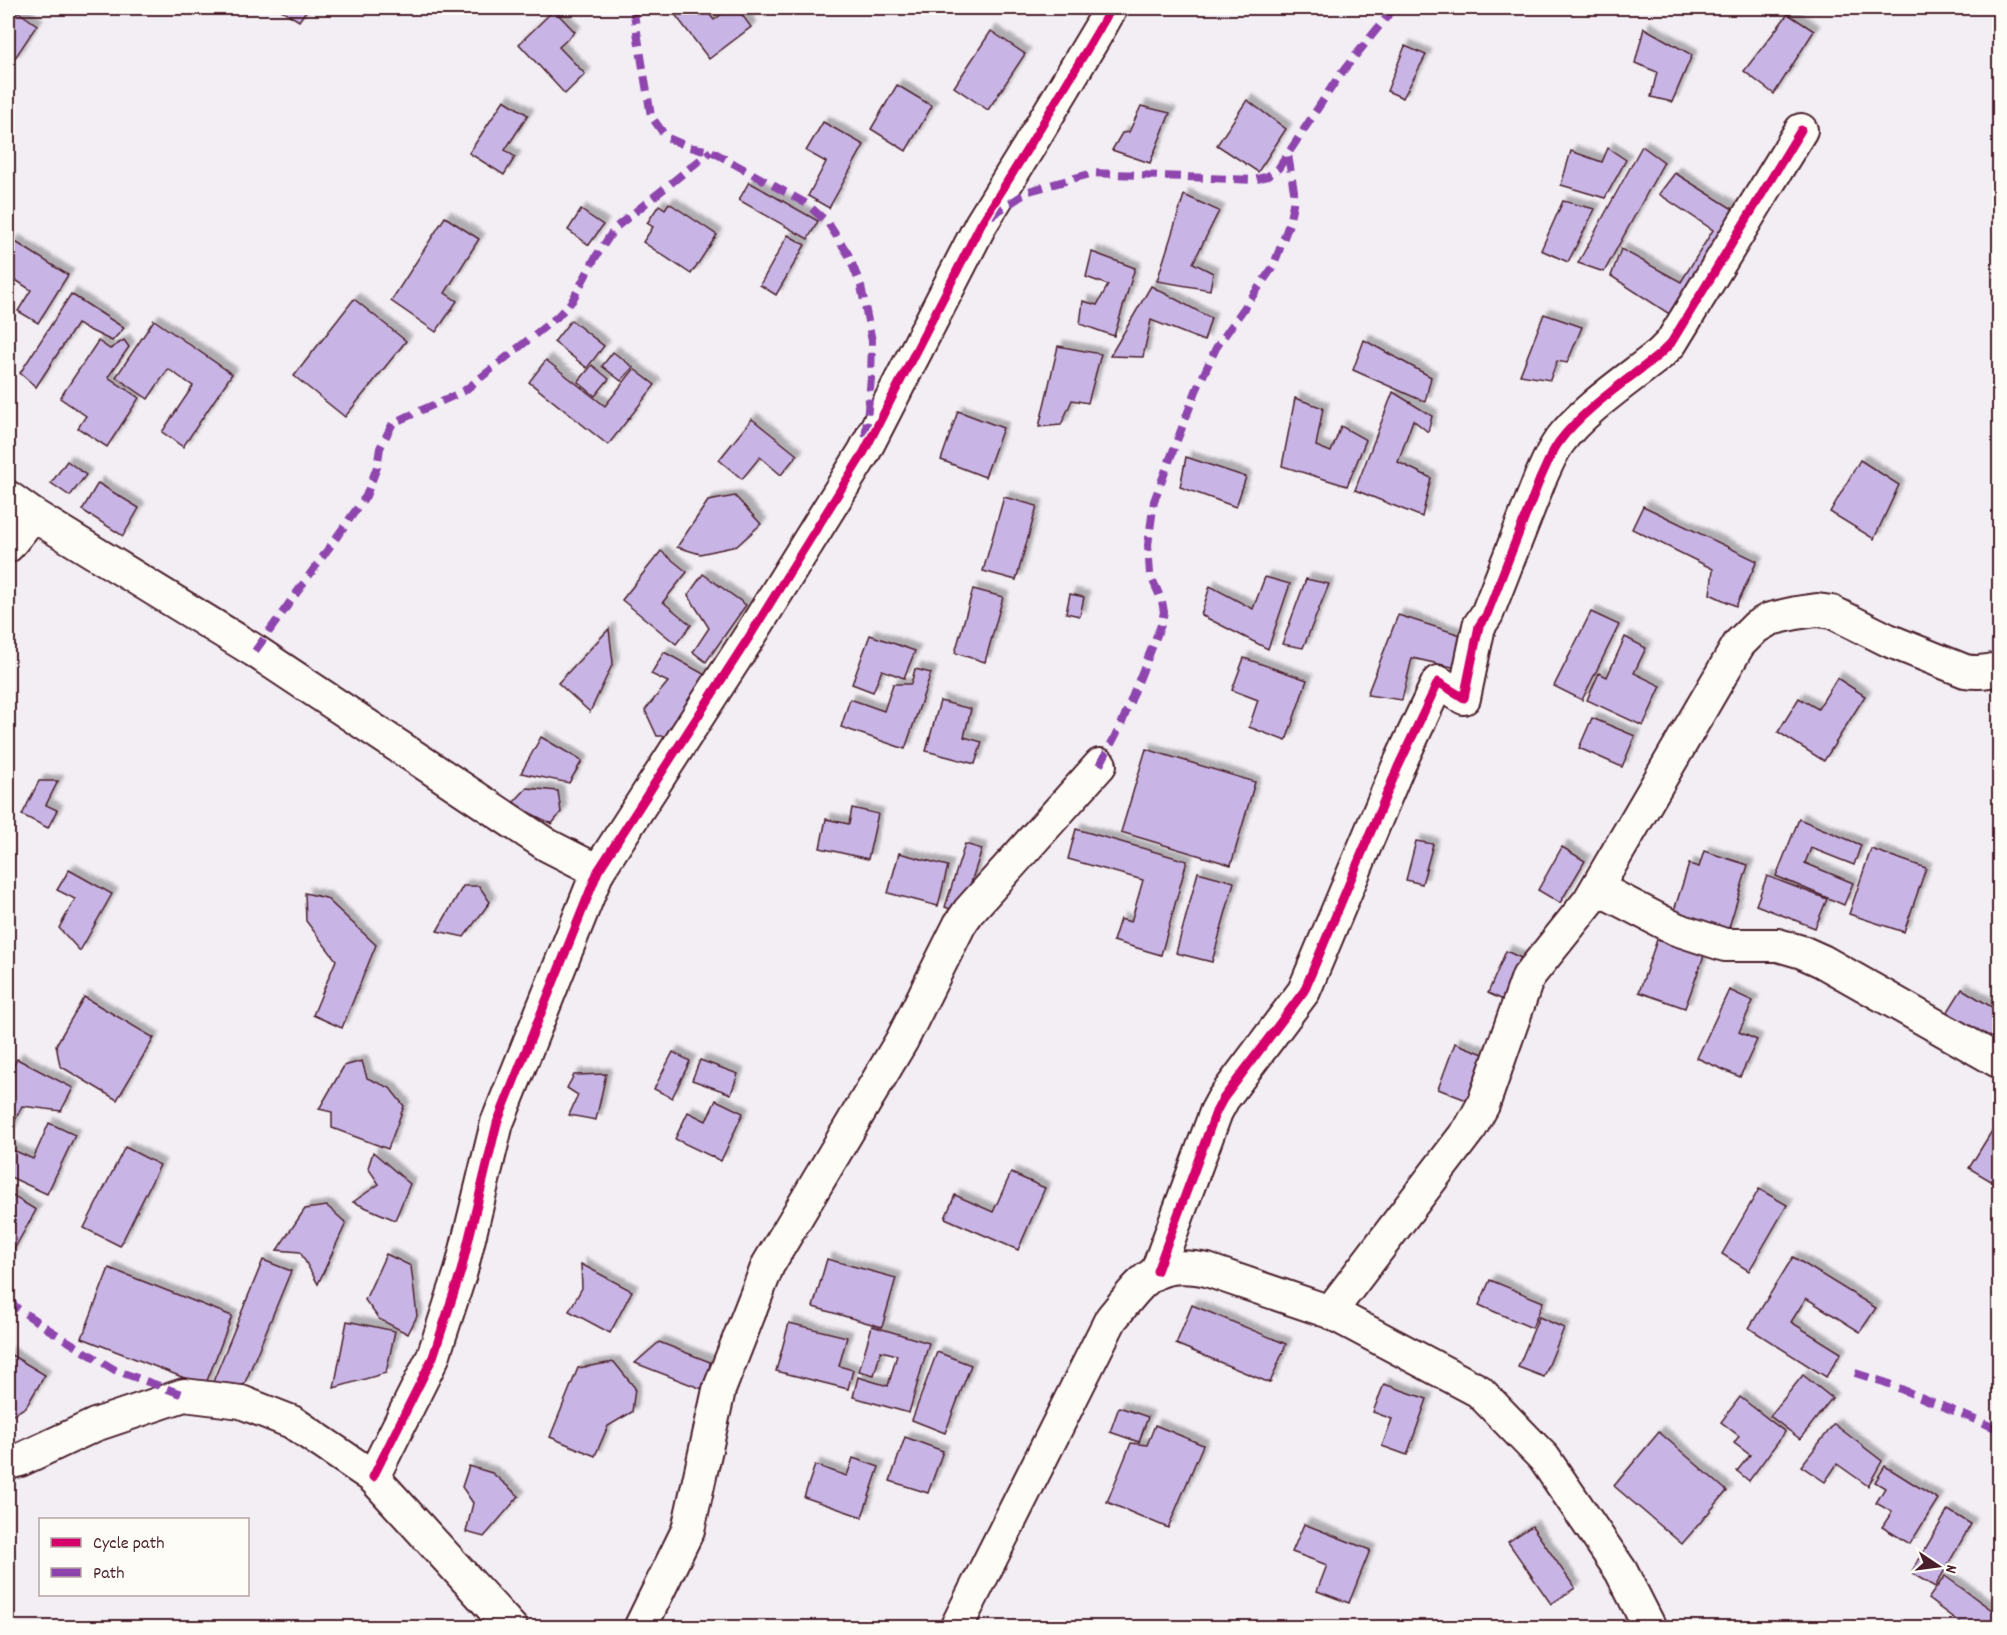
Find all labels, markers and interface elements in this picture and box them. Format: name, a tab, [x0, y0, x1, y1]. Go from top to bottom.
legend	[39, 1518, 249, 1596]
text: Cycle path	[93, 1532, 164, 1557]
north arrow	[1908, 1536, 1968, 1596]
text: Path	[93, 1562, 125, 1587]
text: N	[1938, 1562, 1962, 1575]

